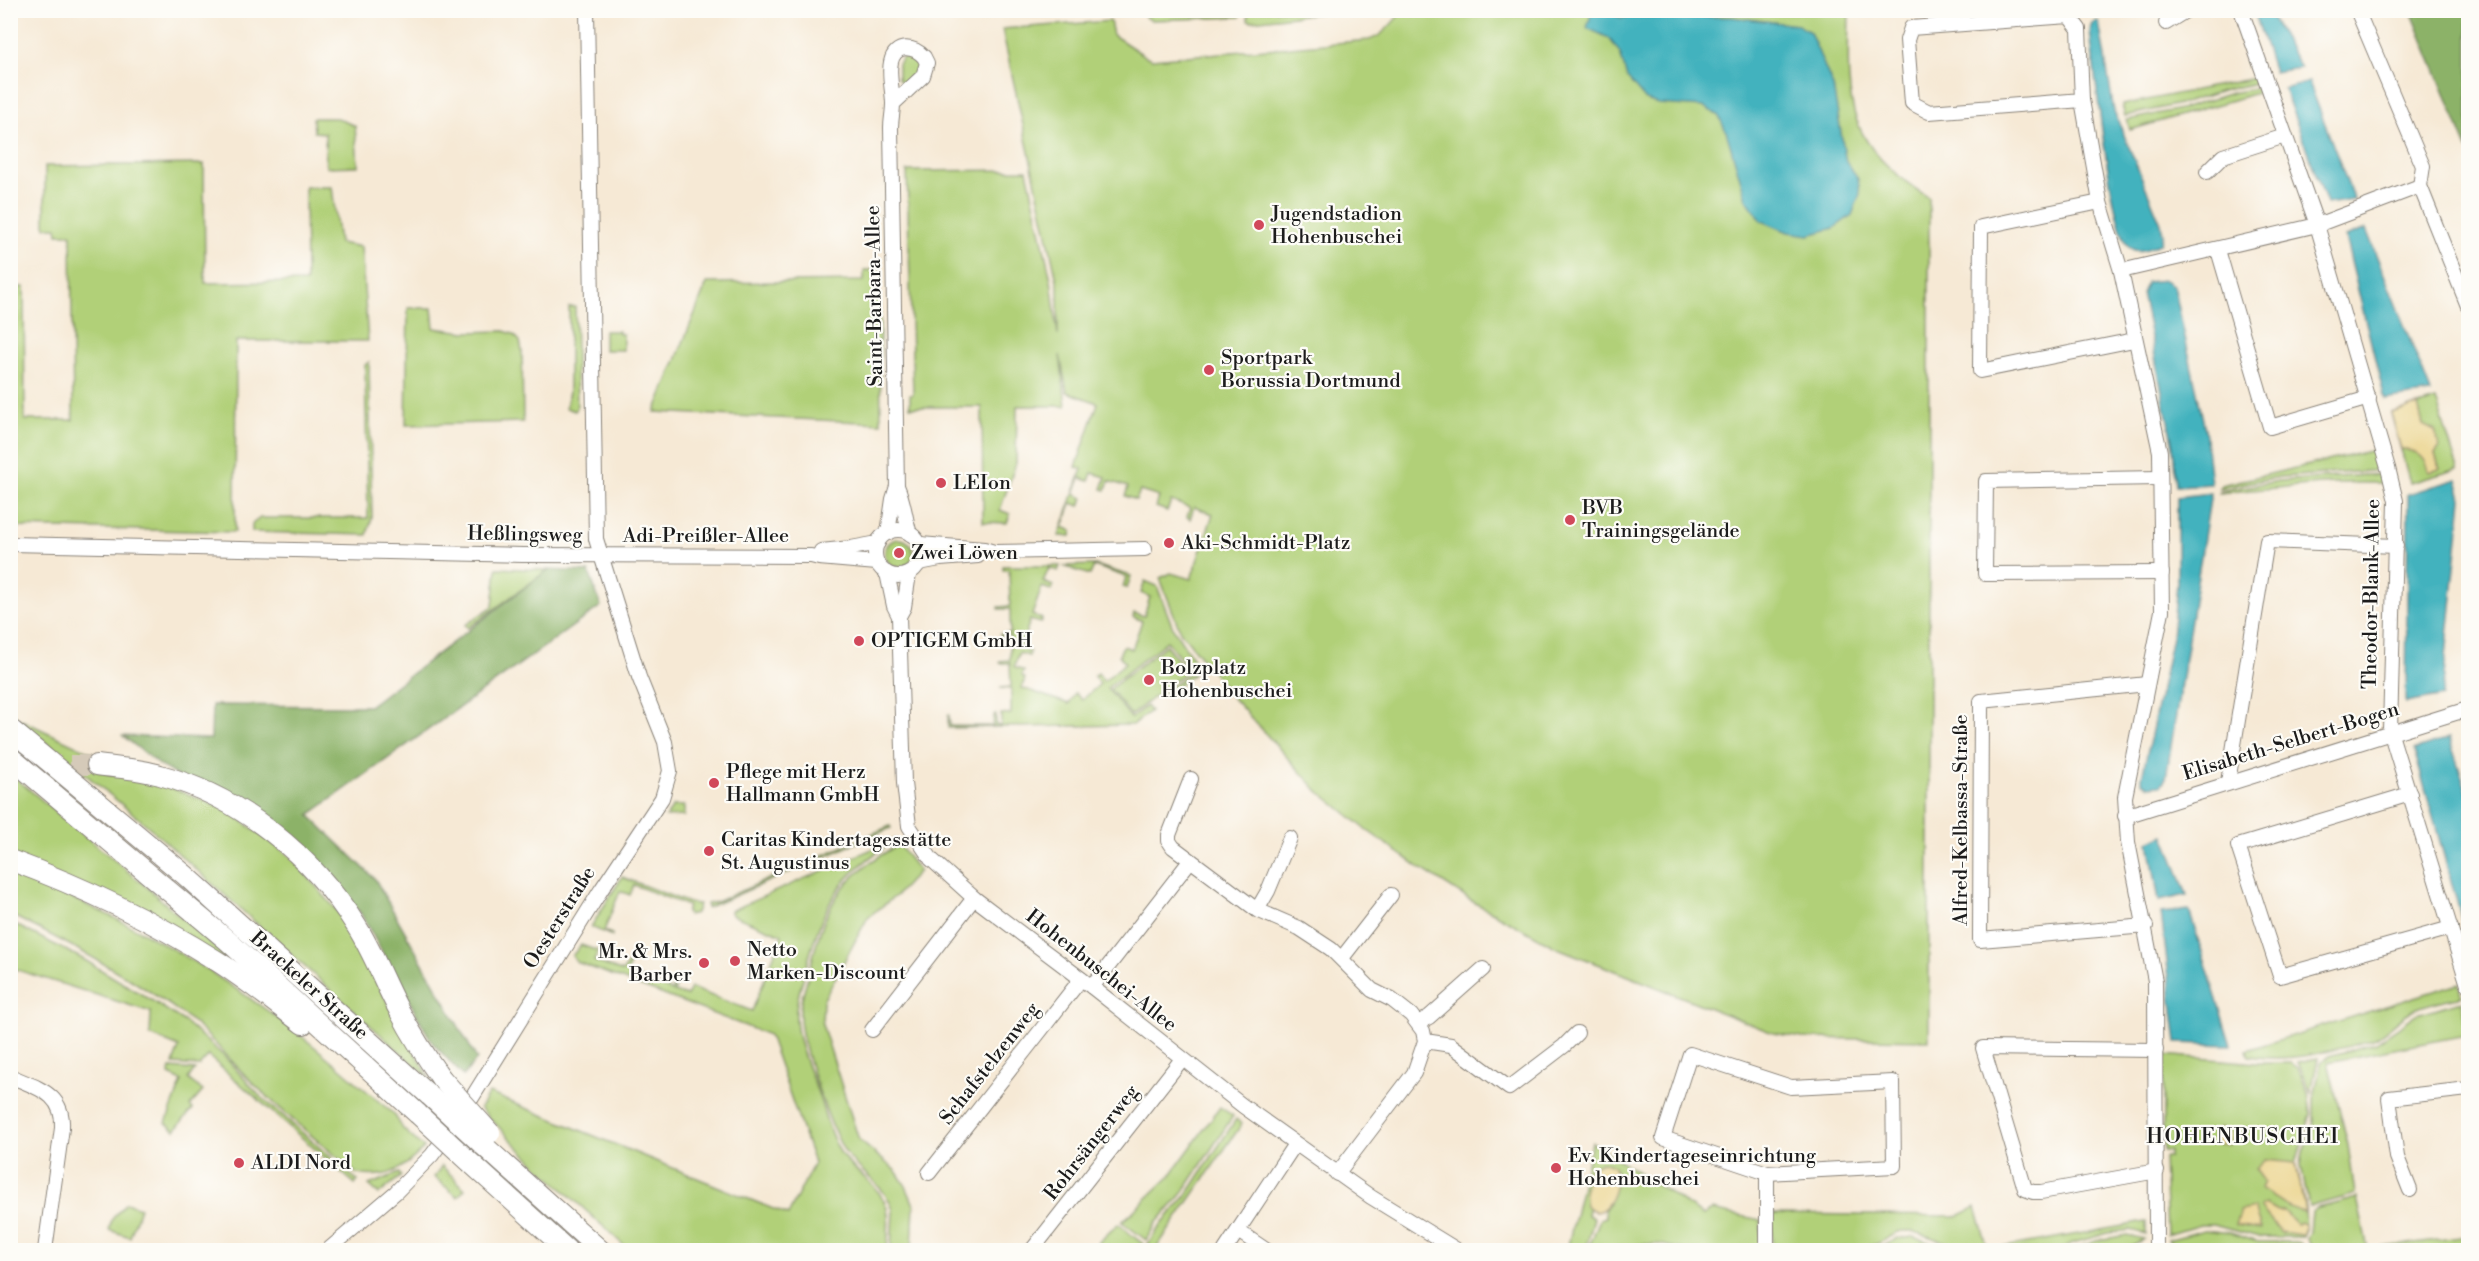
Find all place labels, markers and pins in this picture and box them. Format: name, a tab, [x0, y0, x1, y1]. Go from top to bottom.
place label: Jugendstadion Hohenbuschei	[1270, 202, 1403, 250]
marker: Jugendstadion Hohenbuschei	[1252, 218, 1266, 232]
place label: Sportpark Borussia Dortmund	[1220, 346, 1401, 394]
marker: Sportpark Borussia Dortmund	[1202, 363, 1216, 377]
place label: LEIon	[953, 471, 1011, 496]
marker: LEIon	[934, 476, 948, 490]
place label: BVB Trainingsgelände	[1581, 496, 1740, 544]
marker: BVB Trainingsgelände	[1563, 513, 1577, 527]
place label: Aki-Schmidt-Platz	[1180, 531, 1350, 556]
marker: Aki-Schmidt-Platz	[1162, 536, 1176, 550]
place label: Zwei Löwen	[911, 541, 1018, 566]
marker: Zwei Löwen	[892, 546, 906, 560]
place label: OPTIGEM GmbH	[871, 629, 1032, 654]
marker: OPTIGEM GmbH	[852, 634, 866, 648]
place label: Bolzplatz Hohenbuschei	[1160, 656, 1293, 704]
marker: Bolzplatz Hohenbuschei	[1142, 673, 1156, 687]
place label: Pflege mit Herz Hallmann GmbH	[726, 760, 879, 808]
marker: Pflege mit Herz Hallmann GmbH	[707, 776, 721, 790]
place label: Caritas Kindertagesstätte St. Augustinus	[721, 828, 951, 876]
marker: Caritas Kindertagesstätte St. Augustinus	[702, 844, 716, 858]
place label: Netto Marken-Discount	[747, 938, 906, 986]
place label: Mr. & Mrs. Barber	[598, 940, 692, 988]
marker: Netto Marken-Discount	[728, 954, 742, 968]
marker: Mr. & Mrs. Barber	[697, 956, 711, 970]
place label: Ev. Kindertageseinrichtung Hohenbuschei	[1568, 1144, 1817, 1192]
place label: ALDI Nord	[250, 1151, 352, 1176]
marker: ALDI Nord	[232, 1156, 246, 1170]
marker: Ev. Kindertageseinrichtung Hohenbuschei	[1549, 1161, 1563, 1175]

